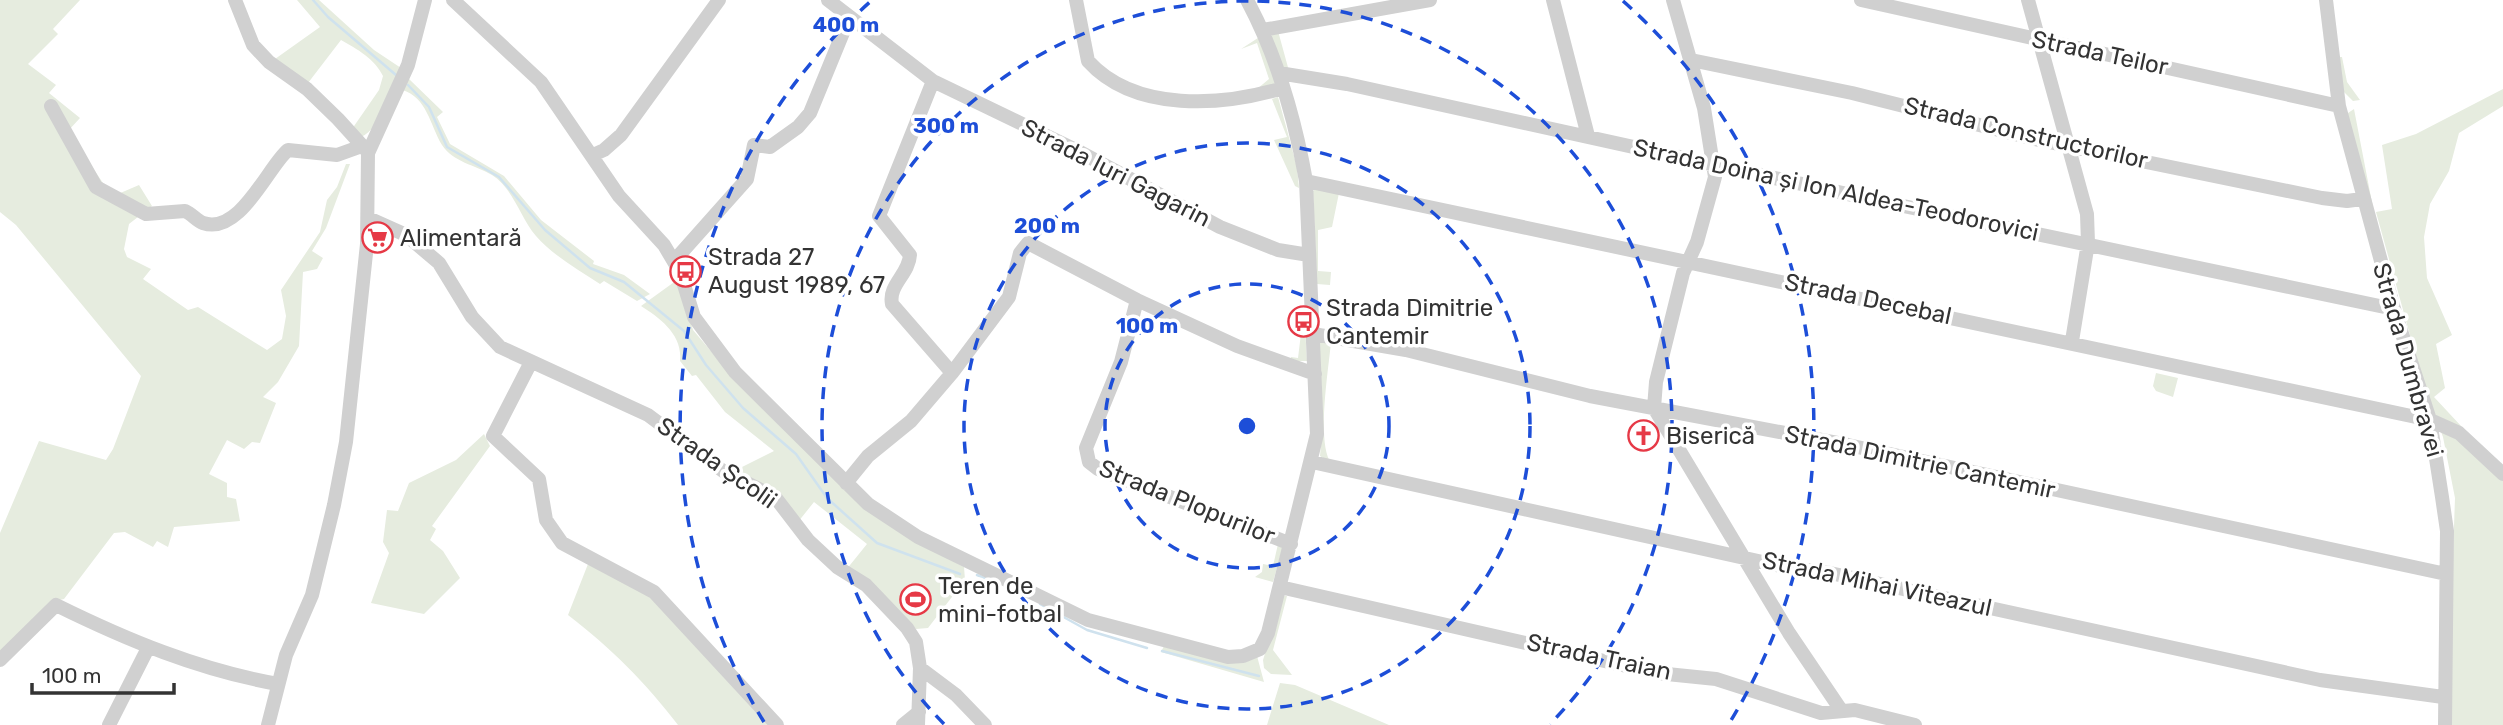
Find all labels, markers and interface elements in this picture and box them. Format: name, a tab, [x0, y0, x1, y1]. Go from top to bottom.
text: 400 m	[813, 12, 879, 37]
street label: Strada Teilor	[2029, 25, 2171, 81]
street label: Strada Constructorilor	[1901, 91, 2151, 175]
text: 300 m	[913, 113, 979, 138]
street label: Strada Iuri Gagarin	[1017, 113, 1215, 233]
street label: Strada Doina și Ion Aldea-Teodorovici	[1631, 133, 2041, 247]
text: 200 m	[1014, 213, 1080, 238]
supermarket icon: Alimentară	[360, 221, 394, 255]
place label: Alimentară	[400, 224, 522, 252]
place label: Strada 27 August 1989, 67	[708, 243, 885, 299]
bus stop icon: Strada 27 August 1989, 67	[668, 254, 702, 288]
street label: Strada Dumbravei	[2367, 260, 2449, 460]
street label: Strada Decebal	[1782, 268, 1954, 330]
place label: Strada Dimitrie Cantemir	[1326, 294, 1493, 350]
bus stop icon: Strada Dimitrie Cantemir	[1286, 305, 1320, 339]
text: 100 m	[1116, 313, 1178, 338]
street label: Strada Școlii	[652, 412, 782, 514]
centre of rings	[1235, 414, 1259, 438]
church icon: Biserică	[1626, 419, 1660, 453]
street label: Strada Dimitrie Cantemir	[1782, 420, 2058, 504]
place label: Biserică	[1666, 422, 1755, 450]
street label: Strada Plopurilor	[1095, 454, 1279, 550]
street label: Strada Mihai Viteazul	[1760, 546, 1994, 622]
place label: Teren de mini-fotbal	[938, 572, 1062, 628]
sports icon: Teren de mini-fotbal	[898, 583, 932, 617]
street label: Strada Traian	[1524, 628, 1674, 686]
scale bar	[32, 652, 173, 696]
text: 100 m	[42, 663, 101, 688]

